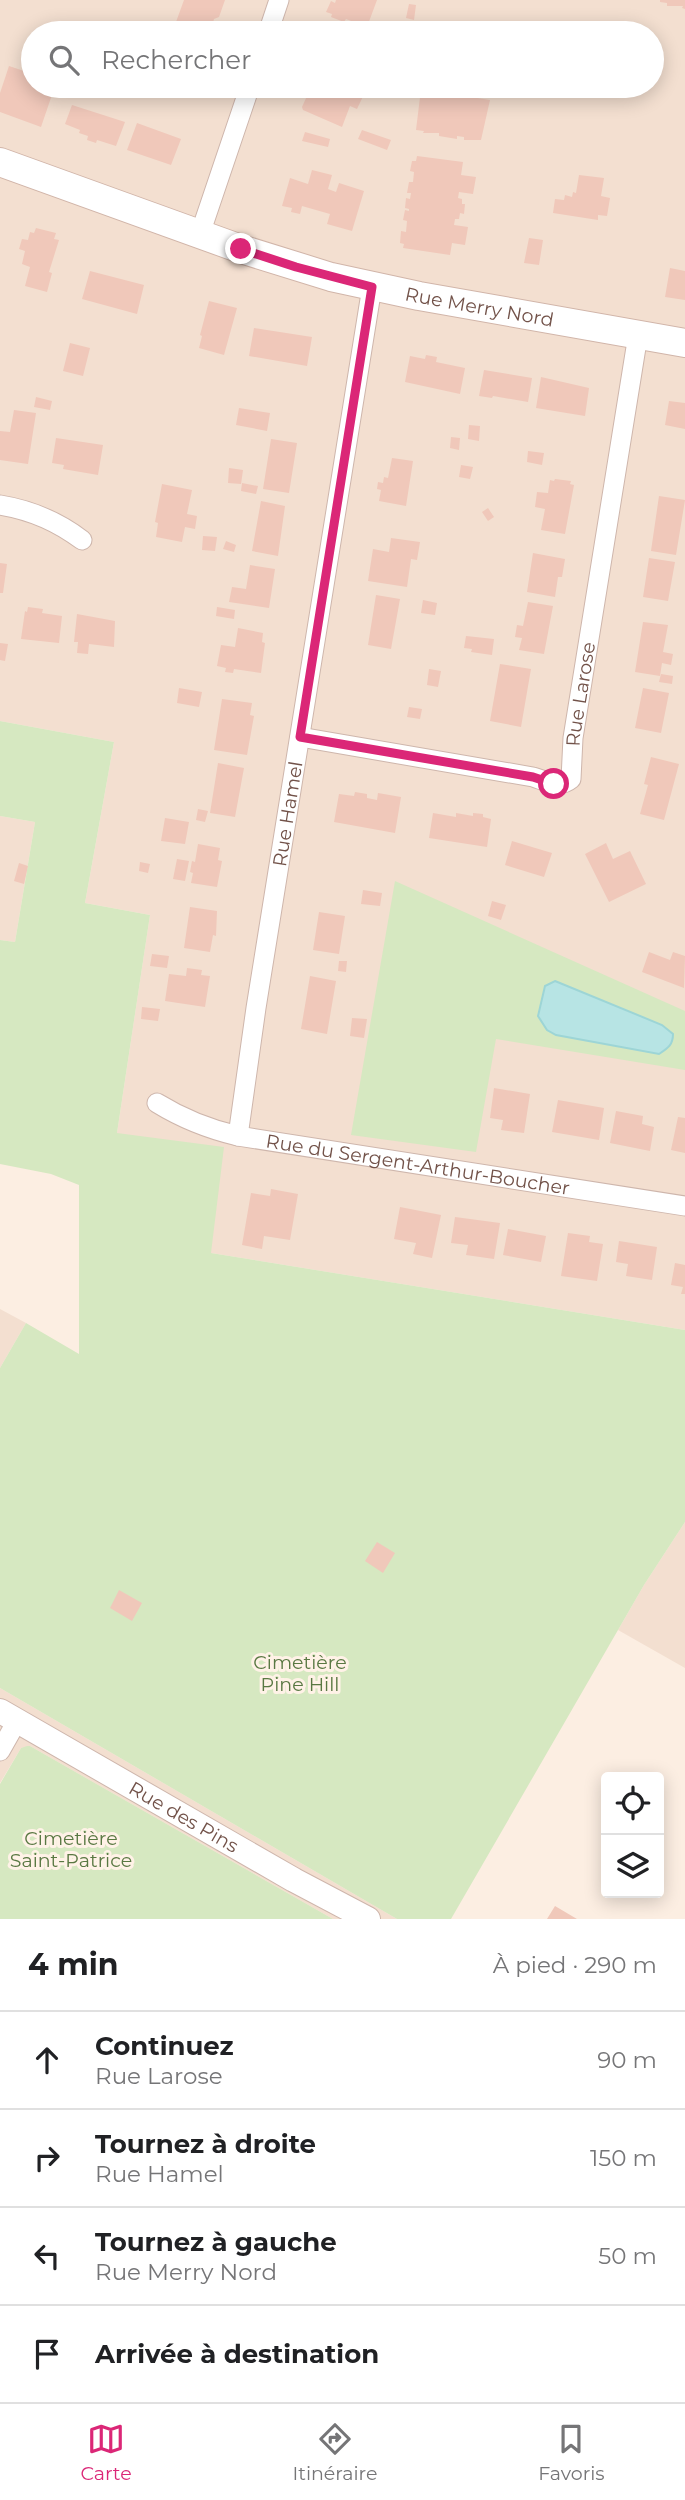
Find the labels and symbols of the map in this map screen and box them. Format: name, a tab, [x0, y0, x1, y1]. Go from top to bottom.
route end	[225, 233, 256, 264]
street label: Rue Merry Nord	[403, 282, 556, 331]
street label: Rue Larose	[561, 640, 600, 747]
street label: Rue Hamel	[267, 759, 307, 868]
route start	[538, 768, 569, 799]
street label: Rue du Sergent-Arthur-Boucher	[264, 1129, 572, 1199]
park label: Cimetière Pine Hill	[253, 1651, 347, 1696]
street label: Rue des Pins	[125, 1776, 243, 1857]
park label: Cimetière Saint-Patrice	[10, 1827, 132, 1872]

